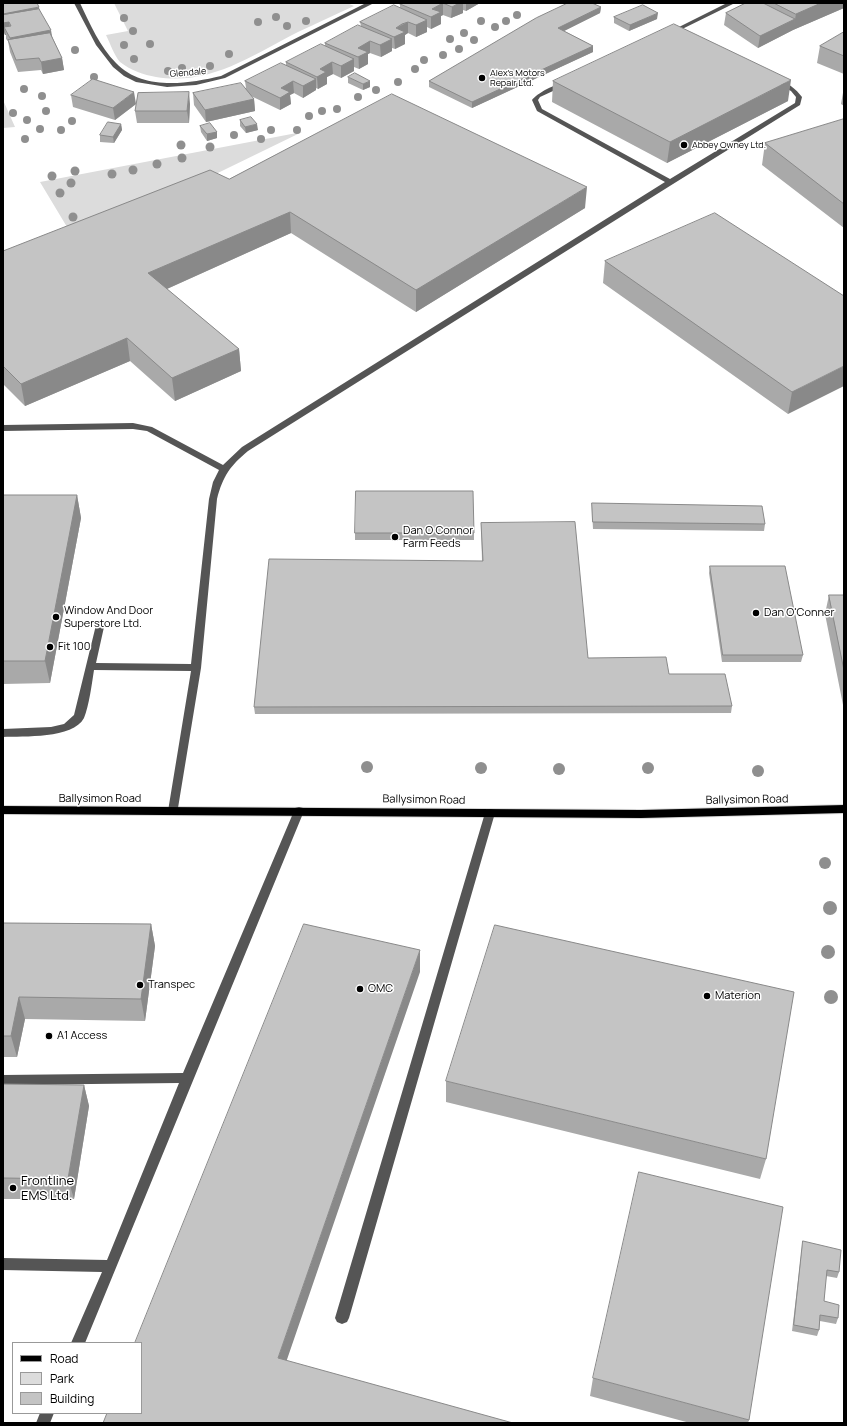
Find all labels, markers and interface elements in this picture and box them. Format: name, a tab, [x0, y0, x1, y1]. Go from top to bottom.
street label: Glendale	[169, 66, 207, 80]
place label: Alex's Motors Repair Ltd.	[490, 68, 545, 89]
marker: Alex's Motors Repair Ltd.	[477, 73, 487, 83]
marker: Abbey Owney Ltd.	[679, 140, 689, 150]
place label: Abbey Owney Ltd.	[692, 140, 766, 150]
place label: Dan O Connor Farm Feeds	[403, 524, 473, 550]
marker: Dan O Connor Farm Feeds	[390, 532, 400, 542]
place label: Window And Door Superstore Ltd.	[64, 604, 153, 630]
place label: Dan O'Conner	[764, 606, 834, 620]
marker: Dan O'Conner	[751, 608, 761, 618]
marker: Window And Door Superstore Ltd.	[51, 612, 61, 622]
place label: Fit 100	[58, 640, 90, 654]
marker: Fit 100	[45, 642, 55, 652]
street label: Ballysimon Road	[59, 792, 141, 806]
street label: Ballysimon Road	[383, 793, 465, 807]
street label: Ballysimon Road	[706, 793, 788, 807]
place label: Transpec	[148, 978, 195, 992]
marker: Transpec	[135, 980, 145, 990]
place label: OMC	[368, 982, 393, 996]
marker: OMC	[355, 984, 365, 994]
place label: Materion	[715, 989, 761, 1003]
marker: Materion	[702, 991, 712, 1001]
place label: A1 Access	[57, 1029, 107, 1043]
marker: A1 Access	[44, 1031, 54, 1041]
place label: Frontline EMS Ltd.	[21, 1173, 74, 1204]
marker: Frontline EMS Ltd.	[8, 1183, 18, 1193]
legend	[12, 1342, 142, 1414]
text: Road	[50, 1350, 78, 1367]
text: Park	[50, 1370, 74, 1387]
text: Building	[50, 1390, 94, 1407]

